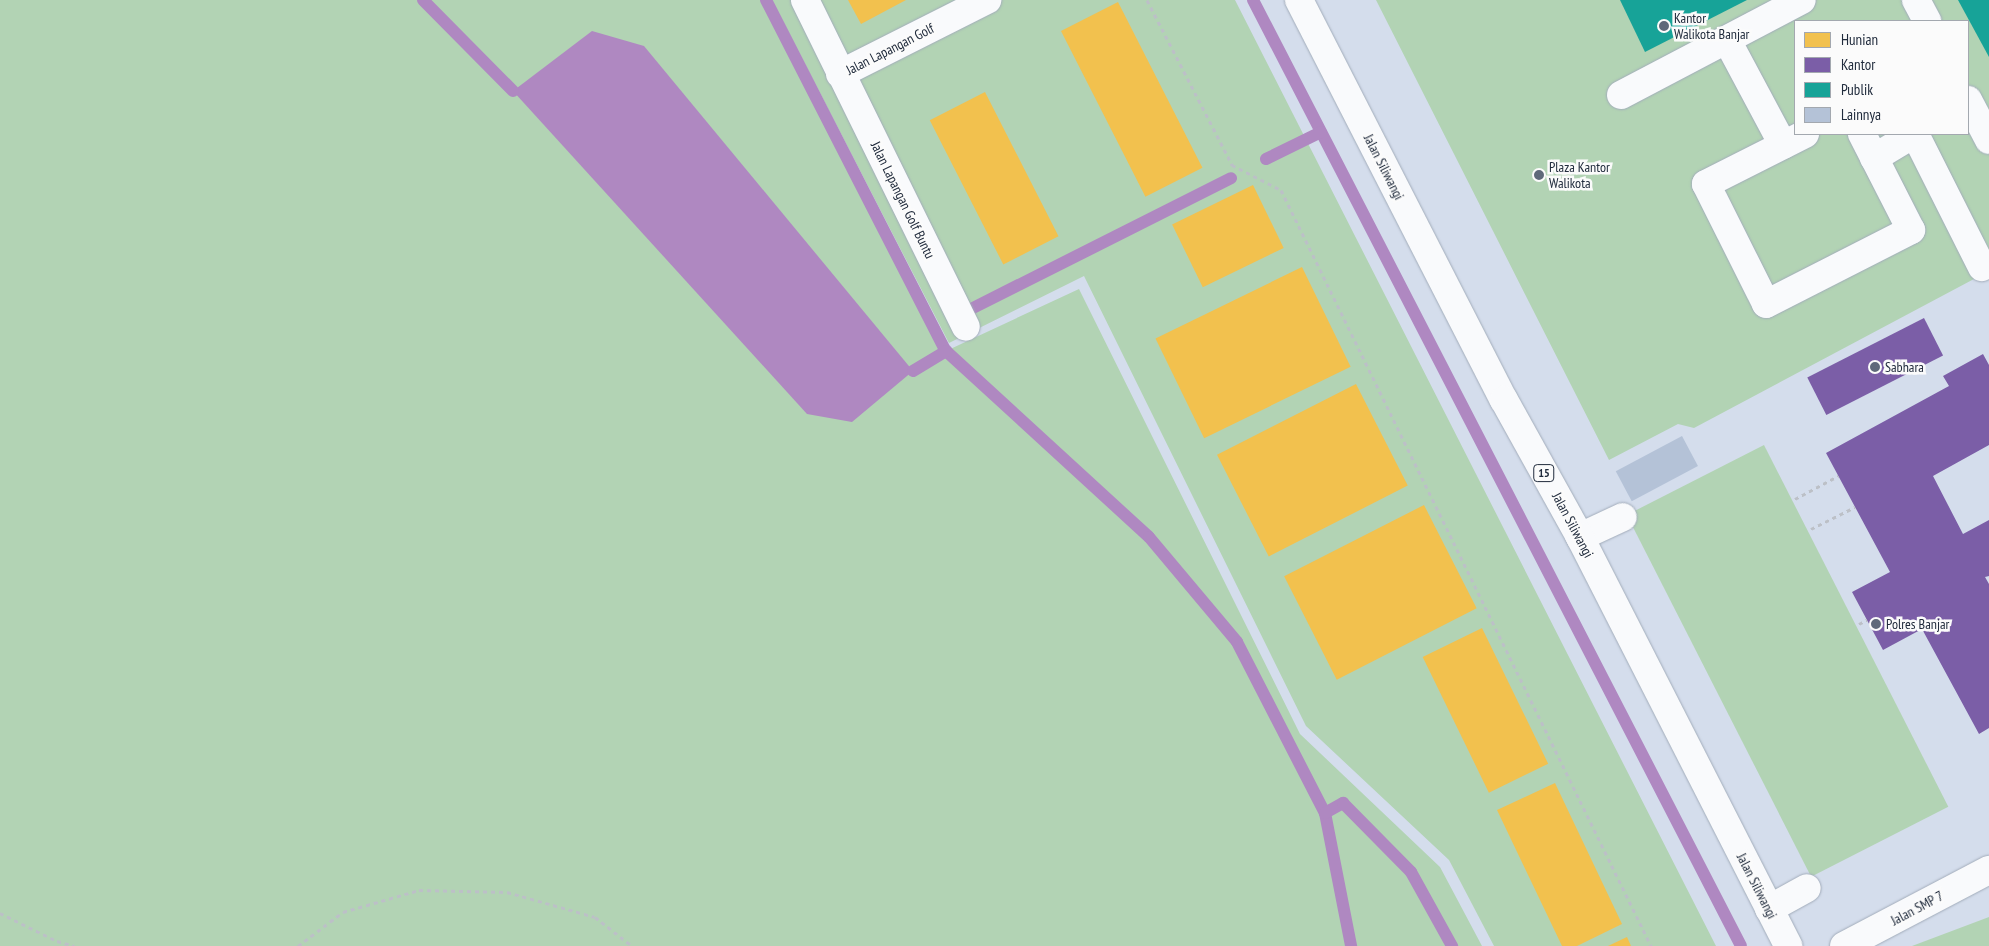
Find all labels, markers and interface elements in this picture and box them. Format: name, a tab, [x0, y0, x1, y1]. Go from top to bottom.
place label: Kantor Walikota Banjar	[1674, 10, 1749, 42]
street label: Jalan Lapangan Golf	[843, 20, 937, 78]
marker: Kantor Walikota Banjar	[1658, 20, 1670, 32]
legend	[1794, 20, 1969, 135]
text: Hunian	[1841, 30, 1878, 49]
text: Kantor	[1841, 55, 1875, 74]
text: Publik	[1841, 80, 1873, 99]
text: Lainnya	[1841, 105, 1881, 124]
street label: Jalan Siliwangi	[1360, 131, 1408, 203]
street label: Jalan Lapangan Golf Buntu	[867, 139, 939, 261]
place label: Plaza Kantor Walikota	[1549, 159, 1610, 192]
marker: Plaza Kantor Walikota	[1533, 169, 1545, 181]
place label: Sabhara	[1885, 359, 1924, 375]
marker: Sabhara	[1869, 361, 1881, 373]
road number: 15	[1533, 463, 1555, 482]
street label: Jalan Siliwangi	[1549, 490, 1597, 560]
place label: Polres Banjar	[1886, 616, 1949, 632]
marker: Polres Banjar	[1870, 618, 1882, 630]
street label: Jalan Siliwangi	[1733, 850, 1781, 922]
street label: Jalan SMP 7	[1888, 887, 1946, 929]

